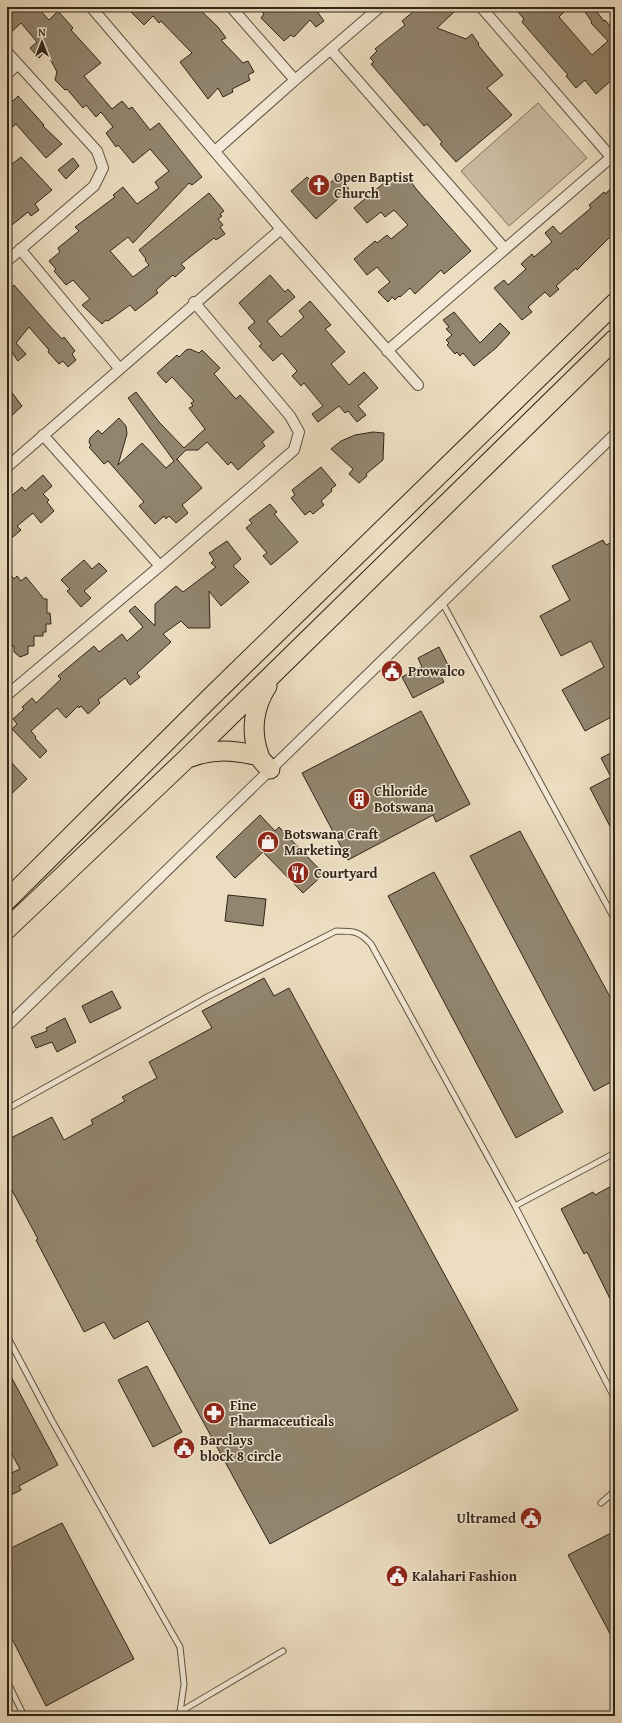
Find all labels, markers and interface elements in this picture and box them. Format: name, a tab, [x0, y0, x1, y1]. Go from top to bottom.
north arrow	[22, 22, 62, 62]
text: N	[38, 24, 46, 40]
place label: Open Baptist Church	[334, 167, 414, 203]
church icon: Open Baptist Church	[306, 172, 332, 198]
public building icon: Prowalco	[379, 658, 405, 684]
place label: Prowalco	[408, 661, 465, 681]
place label: Chloride Botswana	[374, 781, 435, 817]
building icon: Chloride Botswana	[346, 786, 372, 812]
place label: Botswana Craft Marketing	[284, 824, 379, 860]
shop icon: Botswana Craft Marketing	[255, 829, 281, 855]
restaurant icon: Courtyard	[285, 860, 311, 886]
place label: Courtyard	[314, 863, 378, 883]
place label: Fine Pharmaceuticals	[230, 1395, 334, 1431]
pharmacy icon: Fine Pharmaceuticals	[201, 1400, 227, 1426]
place label: Barclays block 8 circle	[200, 1430, 282, 1466]
public building icon: Barclays block 8 circle	[171, 1435, 197, 1461]
public building icon: Ultramed	[518, 1505, 544, 1531]
place label: Ultramed	[457, 1508, 516, 1528]
public building icon: Kalahari Fashion	[384, 1563, 410, 1589]
place label: Kalahari Fashion	[412, 1566, 518, 1586]

